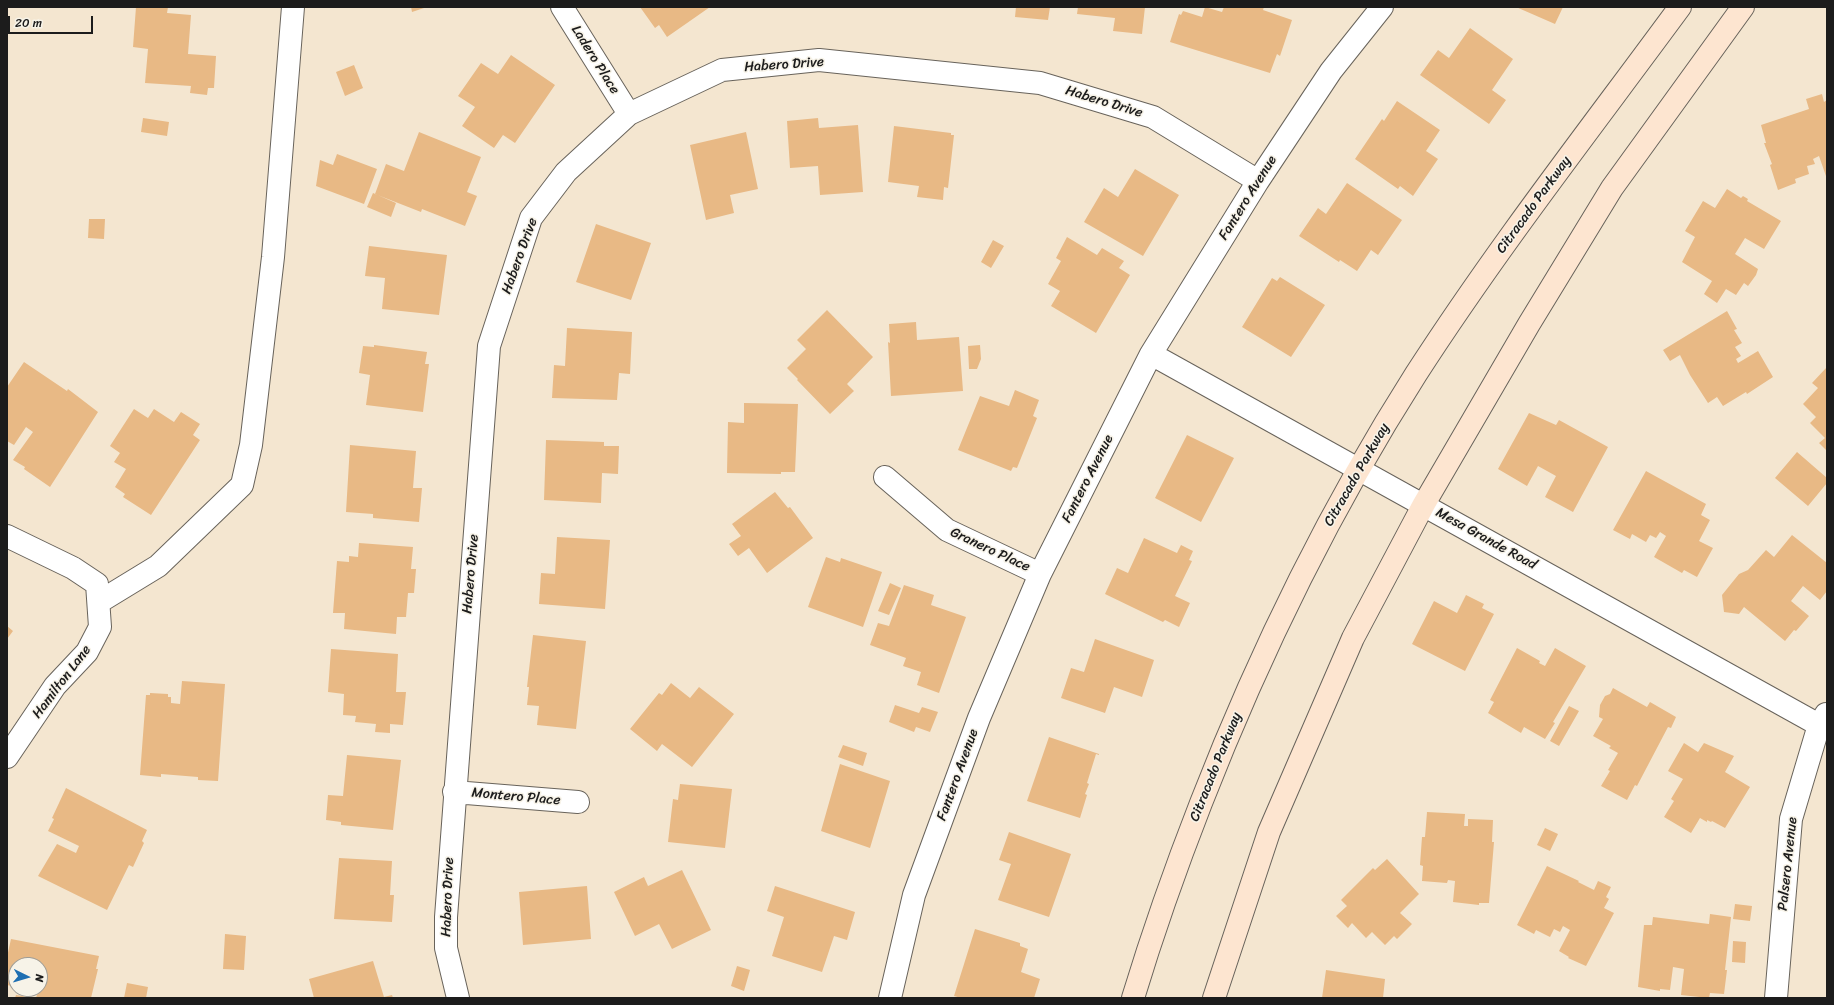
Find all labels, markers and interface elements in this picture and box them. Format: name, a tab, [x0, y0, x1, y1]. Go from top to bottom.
scale bar	[10, 8, 95, 34]
text: 20 m	[15, 12, 42, 34]
street label: Ladero Place	[567, 22, 623, 98]
street label: Habero Drive	[744, 54, 824, 76]
street label: Habero Drive	[1063, 82, 1145, 122]
street label: Fantero Avenue	[1215, 153, 1281, 243]
street label: Citracado Parkway	[1493, 153, 1575, 257]
street label: Habero Drive	[498, 216, 542, 296]
street label: Citracado Parkway	[1321, 420, 1393, 530]
street label: Fantero Avenue	[1059, 432, 1117, 526]
street label: Mesa Grande Road	[1433, 504, 1539, 574]
street label: Granero Place	[947, 524, 1033, 576]
street label: Habero Drive	[459, 534, 483, 614]
street label: Hamilton Lane	[29, 642, 95, 722]
street label: Citracado Parkway	[1186, 710, 1246, 824]
street label: Fantero Avenue	[934, 727, 982, 823]
street label: Montero Place	[471, 785, 561, 809]
street label: Palsero Avenue	[1775, 816, 1801, 912]
street label: Habero Drive	[438, 857, 458, 937]
north arrow	[8, 957, 48, 997]
text: N	[30, 973, 49, 983]

